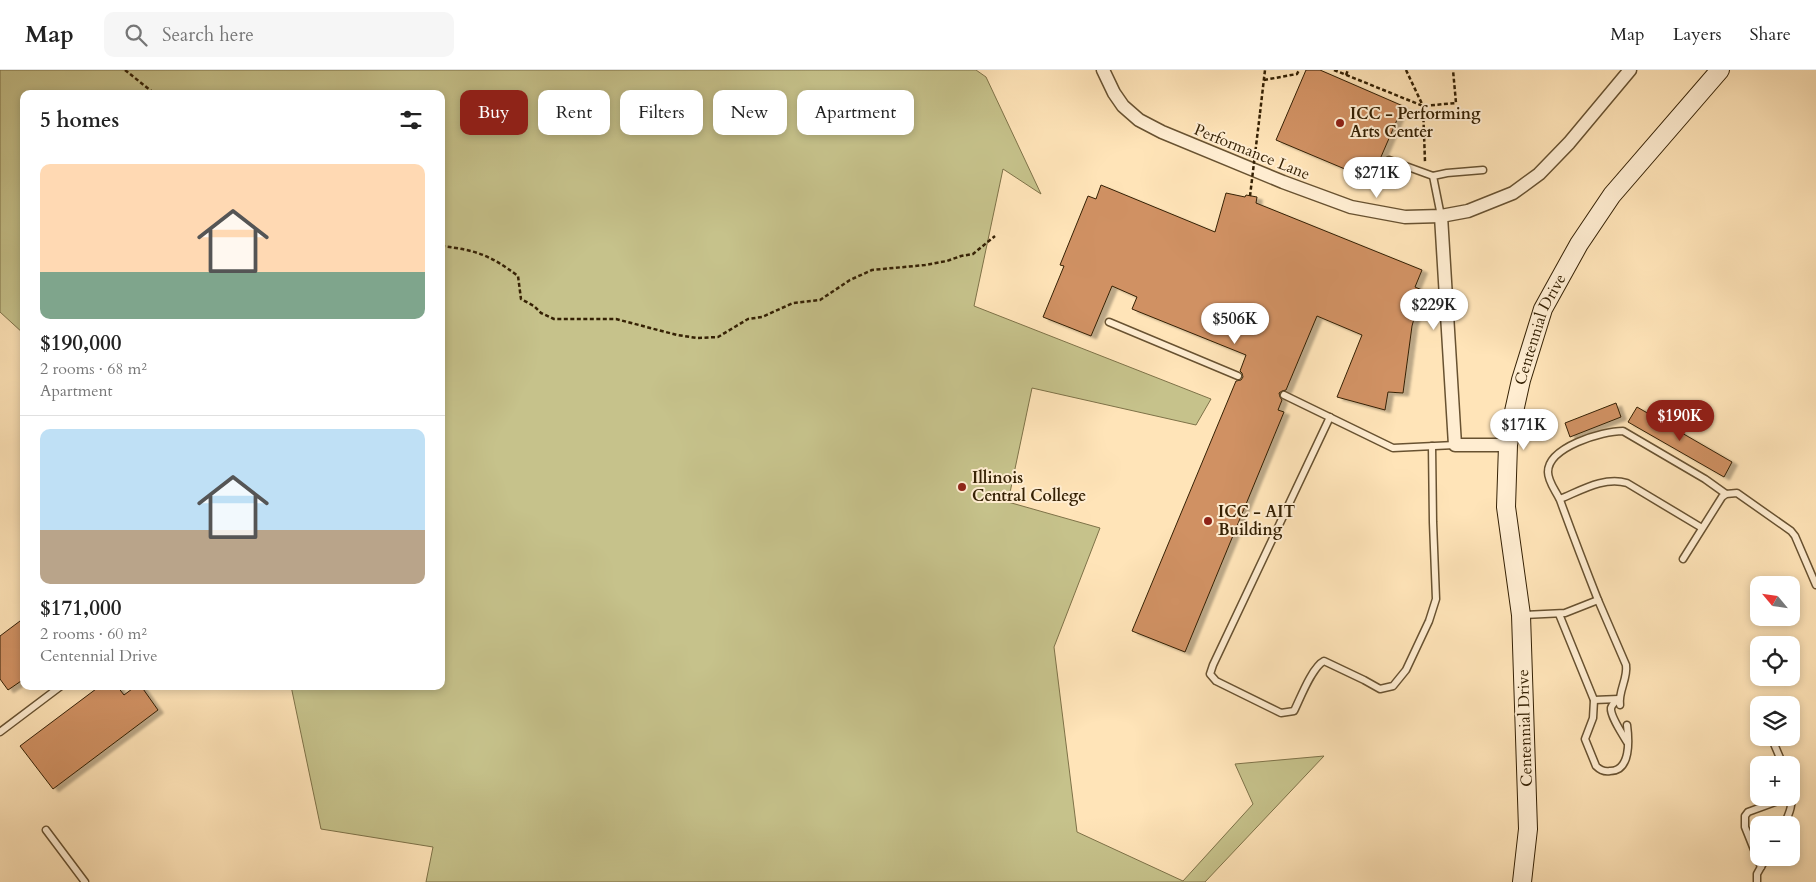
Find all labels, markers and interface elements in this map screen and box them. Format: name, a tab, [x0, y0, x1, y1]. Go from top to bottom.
search box	[104, 12, 454, 57]
text: Map	[25, 18, 74, 51]
icon: search	[122, 21, 150, 49]
text: Search here	[162, 22, 254, 48]
text: Map	[1610, 22, 1645, 47]
text: Layers	[1673, 22, 1722, 47]
text: Share	[1750, 22, 1791, 47]
chip: Buy	[460, 90, 528, 135]
chip: Rent	[538, 90, 610, 135]
chip: Filters	[620, 90, 703, 135]
chip: New	[713, 90, 787, 135]
chip: Apartment	[797, 90, 914, 135]
place label: ICC - Performing Arts Center	[1350, 103, 1481, 143]
text: 5 homes	[40, 106, 119, 135]
icon: filters	[397, 106, 425, 134]
marker: ICC - Performing Arts Center	[1334, 117, 1346, 129]
street label: Performance Lane	[1191, 119, 1313, 185]
pin: $271K	[1342, 156, 1412, 199]
text: $271K	[1354, 162, 1400, 184]
icon: home	[188, 196, 278, 286]
street label: Centennial Drive	[1509, 270, 1571, 388]
pin: $229K	[1399, 288, 1469, 331]
text: $229K	[1411, 294, 1457, 316]
pin: $506K	[1200, 302, 1270, 345]
text: $506K	[1212, 308, 1258, 330]
text: $190,000	[40, 329, 121, 358]
text: 2 rooms · 68 m²	[40, 358, 147, 380]
text: Apartment	[40, 380, 113, 402]
pin: $190K	[1645, 400, 1715, 442]
text: $190K	[1657, 405, 1703, 427]
pin: $171K	[1489, 408, 1559, 451]
text: $171K	[1501, 414, 1547, 436]
icon: home	[188, 462, 278, 552]
place label: Illinois Central College	[972, 467, 1086, 507]
marker: Illinois Central College	[956, 481, 968, 493]
place label: ICC - AIT Building	[1218, 501, 1295, 541]
marker: ICC - AIT Building	[1202, 515, 1214, 527]
north arrow	[1750, 576, 1800, 626]
map controls	[1750, 576, 1800, 866]
text: $171,000	[40, 594, 121, 623]
text: 2 rooms · 60 m²	[40, 623, 147, 645]
button: locate	[1750, 636, 1800, 686]
text: Centennial Drive	[40, 645, 158, 667]
street label: Centennial Drive	[1512, 669, 1538, 787]
button: layers	[1750, 696, 1800, 746]
button: +	[1750, 756, 1800, 806]
button: −	[1750, 816, 1800, 866]

